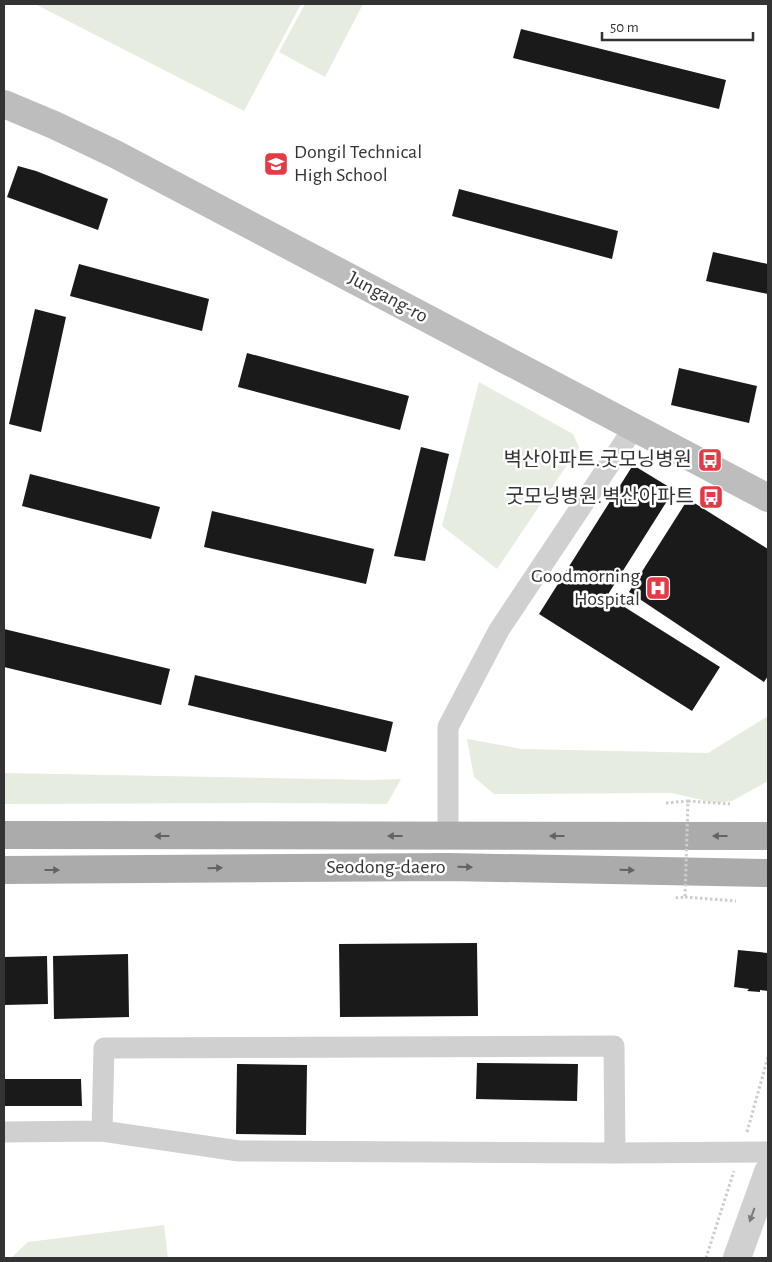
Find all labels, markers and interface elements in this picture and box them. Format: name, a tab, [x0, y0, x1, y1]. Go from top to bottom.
scale bar	[602, 10, 753, 42]
text: 50 m	[610, 20, 639, 35]
place label: Dongil Technical High School	[294, 142, 422, 185]
school or university icon: Dongil Technical High School	[263, 151, 289, 177]
street label: Jungang-ro	[345, 268, 431, 326]
bus stop icon: 벽산아파트.굿모닝병원	[697, 447, 723, 473]
place label: 벽산아파트.굿모닝병원	[503, 449, 692, 470]
bus stop icon: 굿모닝병원.벽산아파트	[698, 484, 724, 510]
place label: 굿모닝병원.벽산아파트	[505, 486, 694, 507]
place label: Goodmorning Hospital	[531, 566, 640, 609]
hospital icon: Goodmorning Hospital	[645, 575, 671, 601]
one-way arrow	[154, 832, 170, 840]
one-way arrow	[386, 832, 402, 840]
one-way arrow	[549, 832, 565, 840]
one-way arrow	[711, 832, 727, 840]
street label: Seodong-daero	[326, 857, 446, 877]
one-way arrow	[457, 863, 473, 871]
one-way arrow	[207, 864, 223, 872]
one-way arrow	[45, 866, 61, 874]
one-way arrow	[620, 866, 636, 874]
one-way arrow	[748, 1208, 756, 1223]

